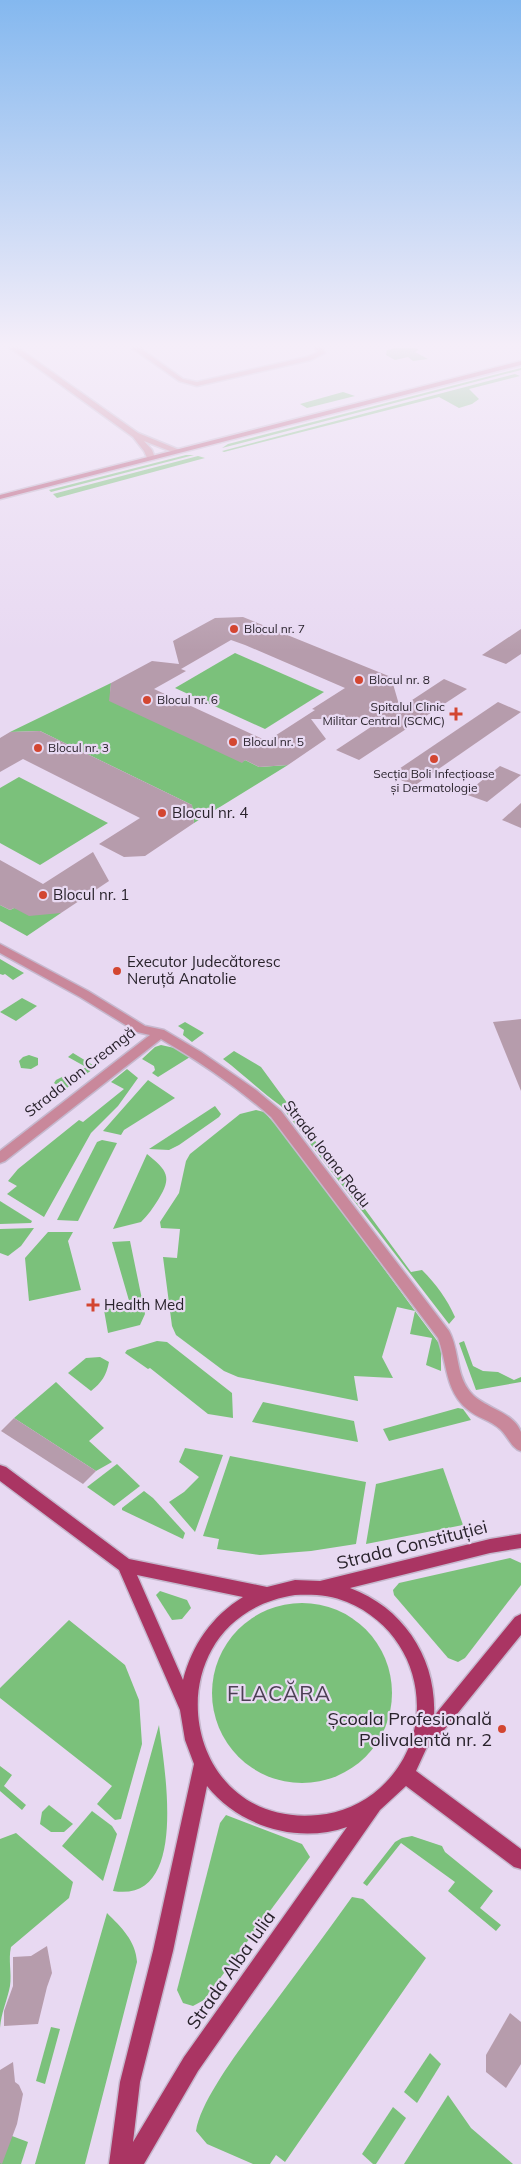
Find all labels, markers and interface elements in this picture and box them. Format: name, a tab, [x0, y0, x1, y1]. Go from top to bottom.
place label: Blocul nr. 7	[244, 621, 305, 636]
marker: Blocul nr. 7	[228, 623, 240, 635]
place label: Blocul nr. 8	[369, 672, 430, 687]
marker: Blocul nr. 8	[353, 674, 365, 686]
place label: Blocul nr. 6	[157, 692, 218, 707]
marker: Blocul nr. 6	[141, 694, 153, 706]
place label: Spitalul Clinic Militar Central (SCMC)	[322, 699, 445, 728]
marker: Spitalul Clinic Militar Central (SCMC)	[449, 707, 463, 721]
place label: Blocul nr. 5	[243, 734, 304, 749]
marker: Blocul nr. 5	[227, 736, 239, 748]
place label: Blocul nr. 3	[48, 740, 109, 755]
marker: Blocul nr. 3	[32, 742, 44, 754]
marker: Secția Boli Infecțioase și Dermatologie	[428, 753, 440, 765]
place label: Secția Boli Infecțioase și Dermatologie	[373, 766, 495, 796]
place label: Blocul nr. 4	[172, 803, 248, 822]
marker: Blocul nr. 4	[156, 807, 168, 819]
place label: Blocul nr. 1	[53, 885, 129, 904]
marker: Blocul nr. 1	[37, 889, 49, 901]
place label: Executor Judecătoresc Neruță Anatolie	[127, 952, 280, 988]
marker: Executor Judecătoresc Neruță Anatolie	[111, 965, 123, 977]
street label: Strada Ion Creangă	[20, 1022, 139, 1121]
street label: Strada Ioana Radu	[280, 1096, 375, 1211]
place label: Health Med	[104, 1295, 184, 1314]
marker: Health Med	[86, 1298, 100, 1312]
street label: Strada Constituției	[334, 1515, 490, 1574]
district label: FLACĂRA	[227, 1680, 331, 1706]
place label: Școala Profesională Polivalentă nr. 2	[328, 1707, 492, 1751]
marker: Școala Profesională Polivalentă nr. 2	[496, 1723, 508, 1735]
street label: Strada Alba Iulia	[181, 1906, 280, 2033]

